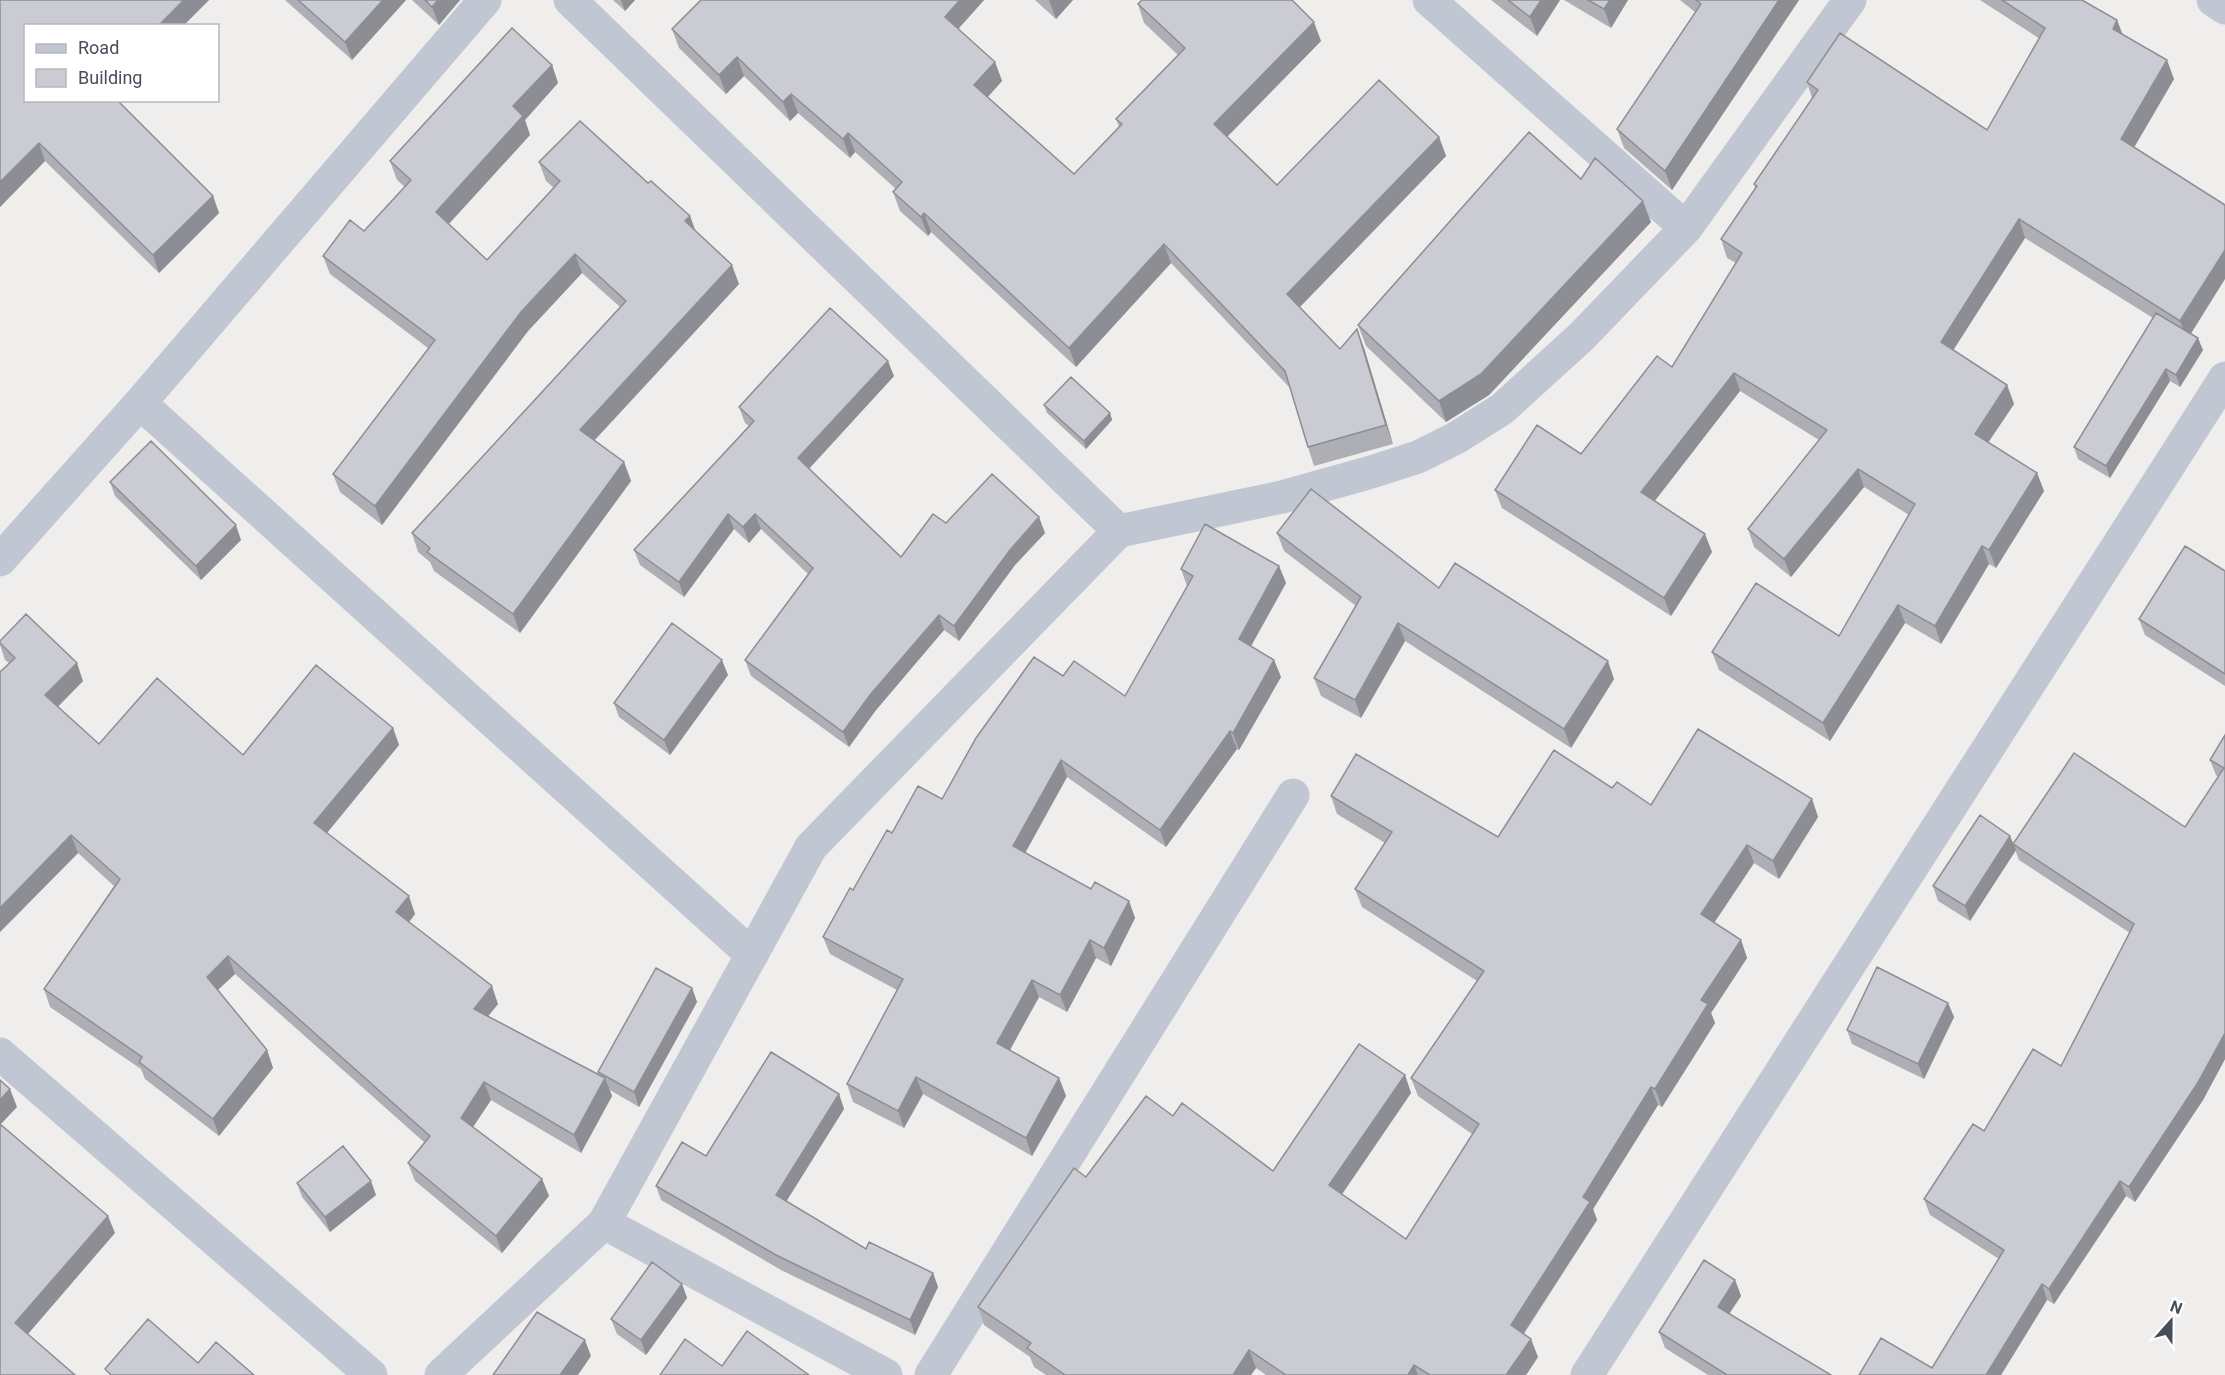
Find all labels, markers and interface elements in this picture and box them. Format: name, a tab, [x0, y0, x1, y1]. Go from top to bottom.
legend	[24, 24, 219, 102]
text: Road	[78, 37, 119, 58]
text: Building	[78, 67, 142, 88]
north arrow	[2141, 1291, 2201, 1351]
text: N	[2168, 1297, 2185, 1318]

